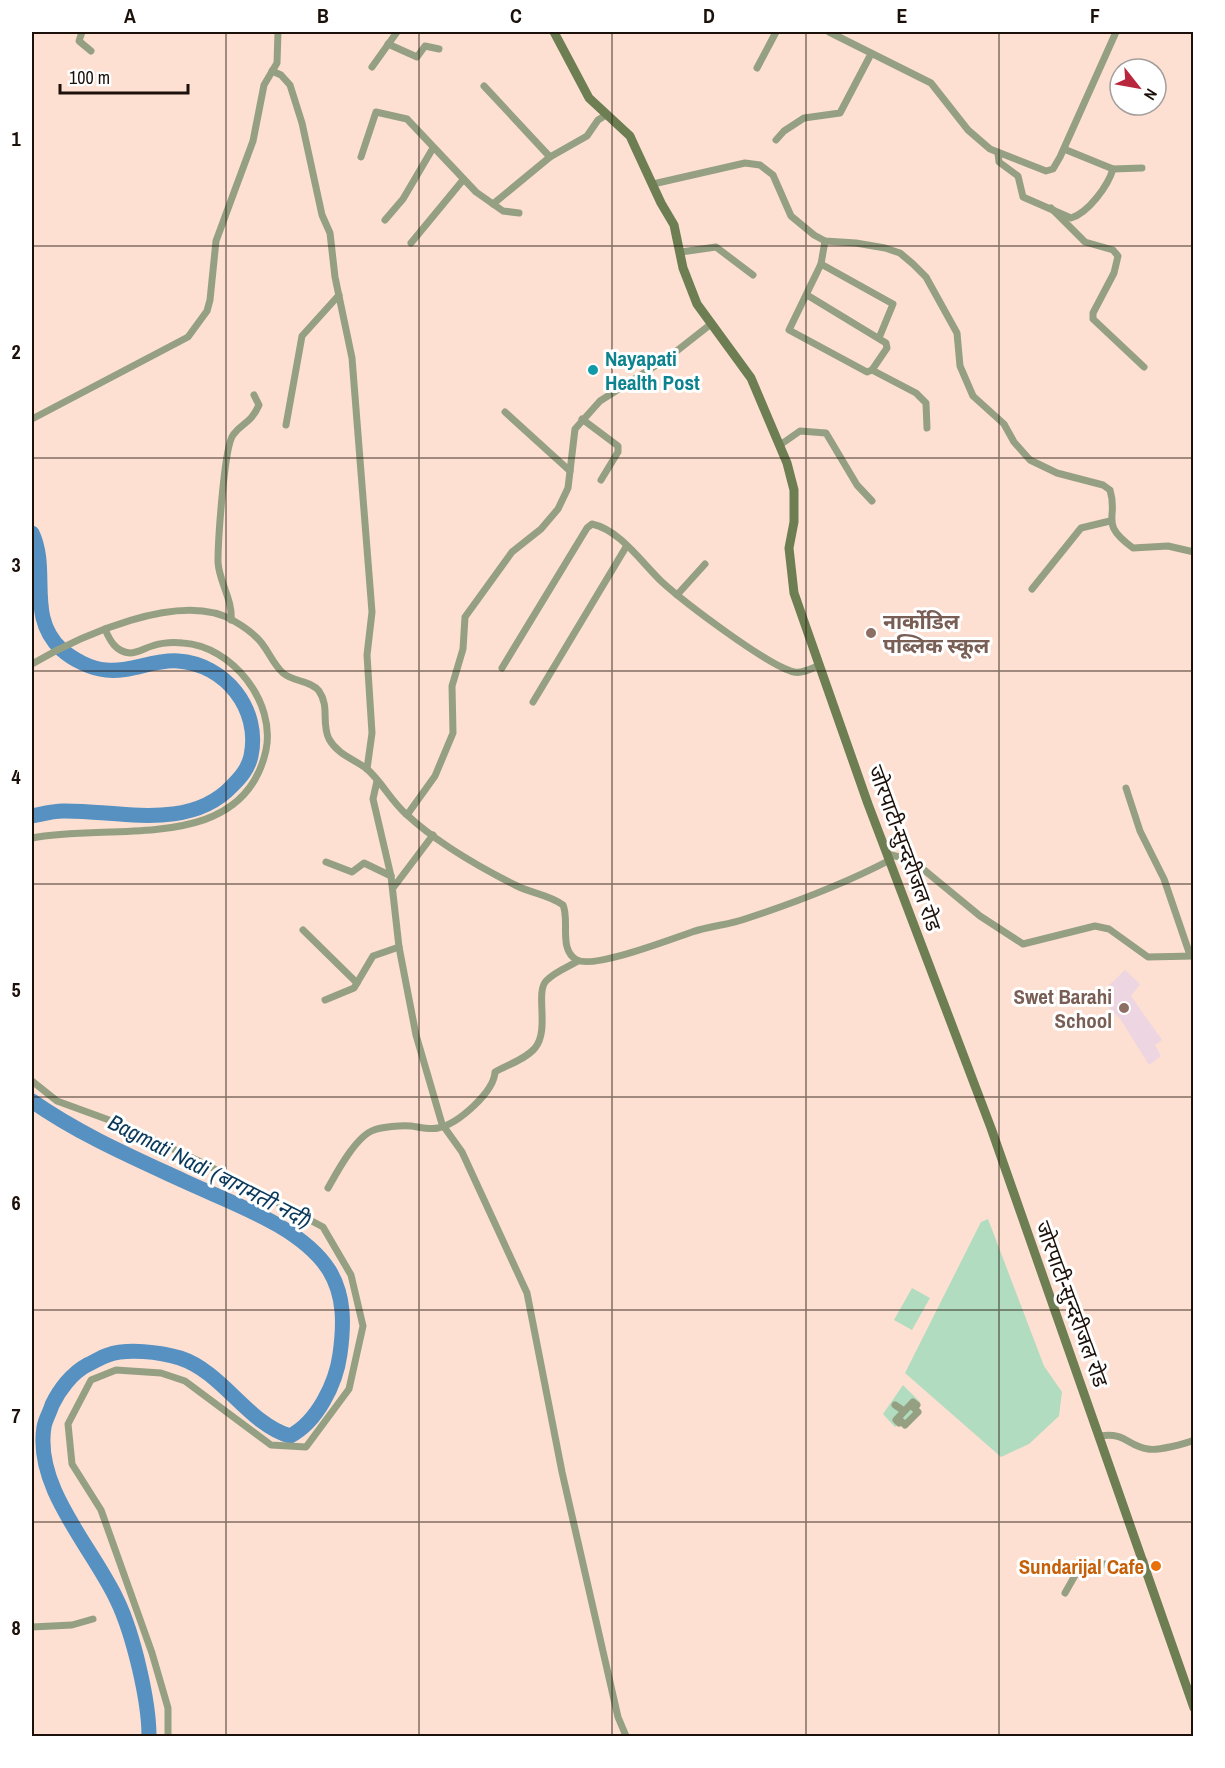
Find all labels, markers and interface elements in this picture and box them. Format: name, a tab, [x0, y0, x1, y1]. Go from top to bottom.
text: A	[124, 2, 136, 29]
text: B	[317, 2, 329, 29]
text: C	[510, 2, 522, 29]
text: D	[703, 2, 715, 29]
text: E	[897, 2, 908, 29]
text: F	[1090, 2, 1100, 29]
scale bar	[60, 57, 188, 95]
north arrow	[1108, 57, 1168, 117]
text: 100 m	[69, 65, 110, 90]
text: N	[1139, 85, 1163, 104]
text: 1	[11, 125, 21, 152]
text: 2	[11, 338, 21, 365]
place label: Nayapati Health Post	[605, 344, 700, 397]
marker: Nayapati Health Post	[586, 363, 600, 377]
text: 3	[11, 551, 21, 578]
place label: नार्कोडिल पब्लिक स्कूल	[883, 607, 990, 660]
marker: नार्कोडिल पब्लिक स्कूल	[864, 626, 878, 640]
street label: जोरपाटी-सुन्दरीजल रोड	[862, 761, 949, 936]
text: 4	[11, 763, 21, 790]
text: 5	[11, 976, 21, 1003]
place label: Swet Barahi School	[1013, 982, 1112, 1035]
marker: Swet Barahi School	[1117, 1001, 1131, 1015]
water label: Bagmati Nadi (बागमती नदी)	[103, 1107, 317, 1235]
text: 6	[11, 1189, 21, 1216]
street label: जोरपाटी-सुन्दरीजल रोड	[1029, 1217, 1116, 1392]
text: 7	[11, 1402, 21, 1429]
place label: Sundarijal Cafe	[1019, 1552, 1144, 1581]
marker: Sundarijal Cafe	[1149, 1559, 1163, 1573]
text: 8	[11, 1614, 21, 1641]

